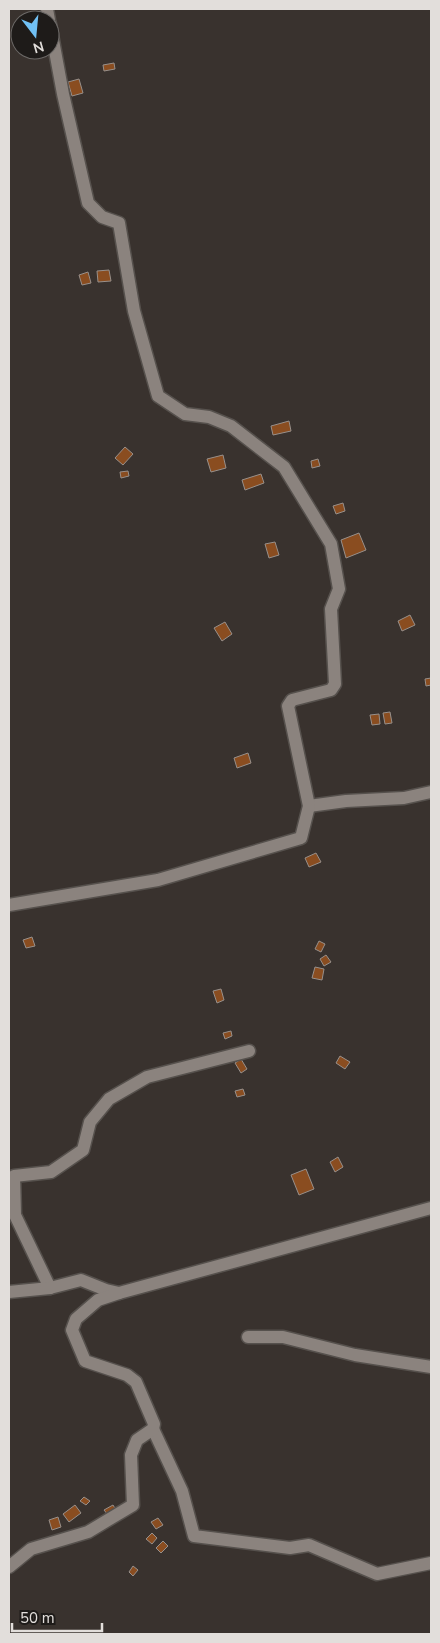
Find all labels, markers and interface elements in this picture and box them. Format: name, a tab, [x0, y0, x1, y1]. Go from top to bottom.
north arrow	[10, 10, 60, 60]
text: N	[31, 36, 46, 58]
scale bar	[12, 1600, 102, 1632]
text: 50 m	[20, 1608, 55, 1628]

